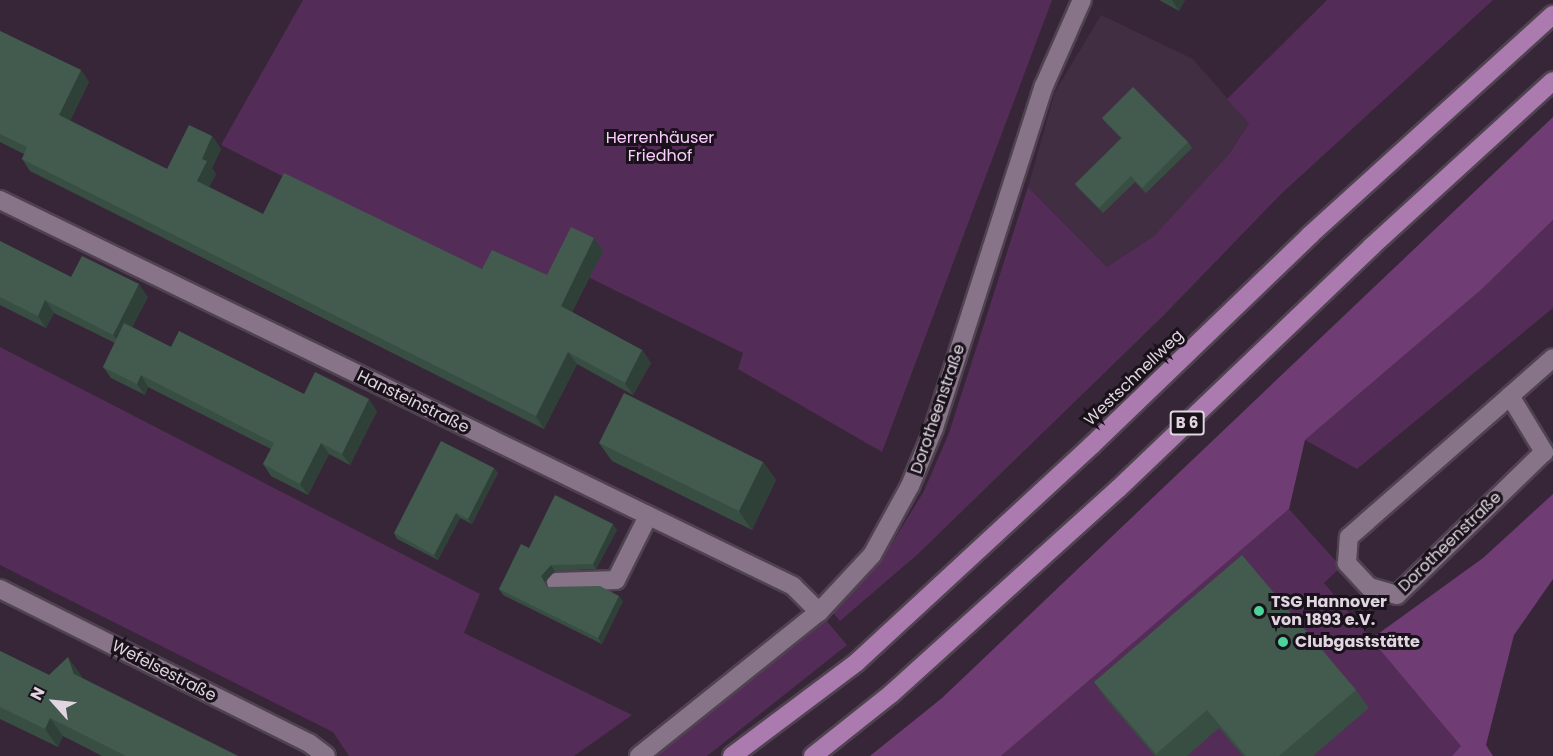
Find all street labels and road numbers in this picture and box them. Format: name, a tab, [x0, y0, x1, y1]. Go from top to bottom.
street label: Westschnellweg	[1081, 326, 1187, 430]
street label: Dorotheenstraße	[907, 342, 969, 476]
street label: Hansteinstraße	[354, 367, 472, 437]
road number: B 6	[1169, 411, 1205, 435]
street label: Dorotheenstraße	[1395, 488, 1505, 596]
street label: Wefelsestraße	[109, 636, 219, 706]

